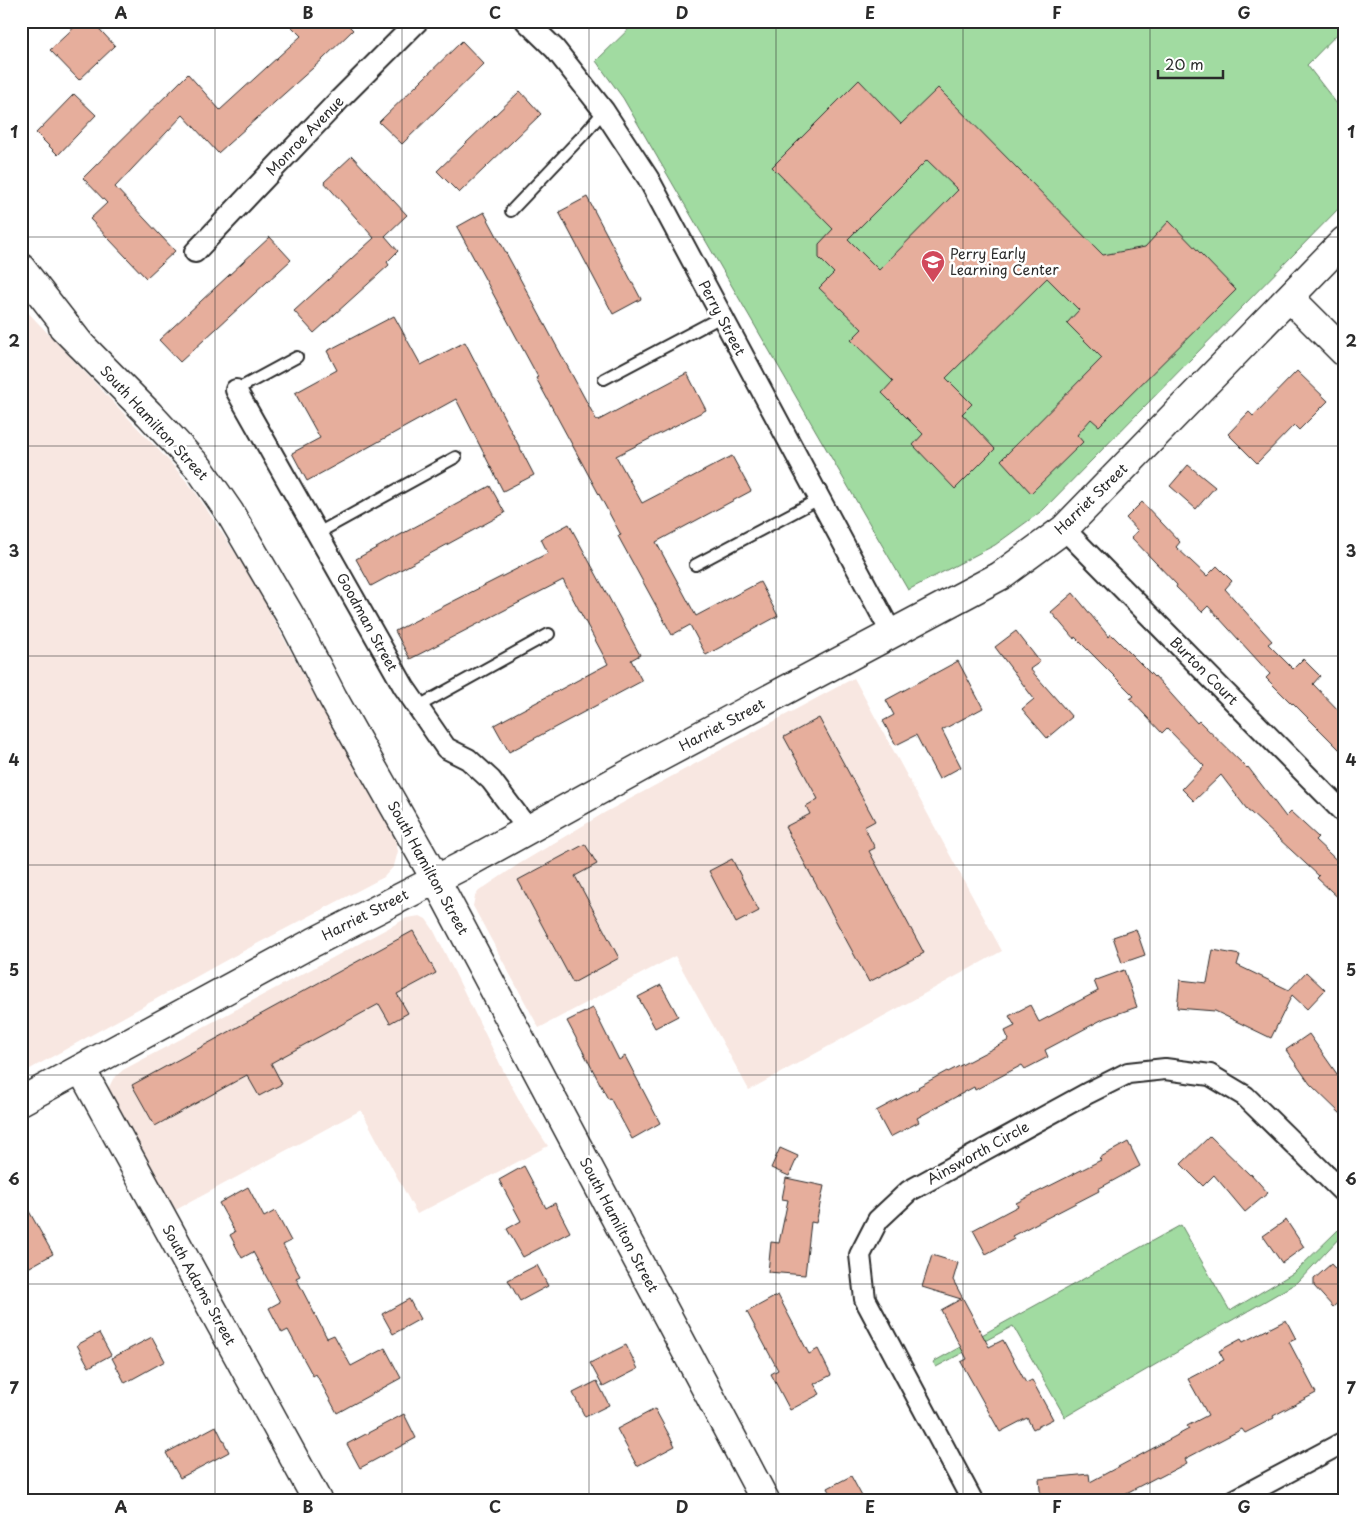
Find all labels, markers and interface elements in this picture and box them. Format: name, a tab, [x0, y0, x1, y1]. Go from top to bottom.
text: A	[115, 0, 128, 24]
text: B	[303, 0, 314, 24]
text: C	[489, 0, 501, 24]
text: D	[676, 0, 688, 24]
text: E	[865, 0, 875, 24]
text: F	[1052, 0, 1062, 24]
text: G	[1237, 0, 1251, 24]
scale bar	[1158, 48, 1222, 80]
text: 20 m	[1165, 52, 1204, 75]
street label: Monroe Avenue	[261, 91, 349, 180]
text: 1	[10, 119, 18, 143]
text: 1	[1347, 119, 1355, 143]
place label: Perry Early Learning Center	[950, 243, 1059, 280]
school or university icon: Perry Early Learning Center	[920, 249, 946, 283]
street label: Perry Street	[694, 276, 751, 359]
text: 2	[8, 328, 20, 352]
text: 2	[1345, 328, 1357, 352]
street label: South Hamilton Street	[95, 361, 213, 485]
street label: Harriet Street	[1049, 458, 1132, 539]
text: 3	[9, 538, 19, 562]
text: 3	[1346, 538, 1356, 562]
street label: Goodman Street	[332, 569, 403, 675]
street label: Burton Court	[1165, 632, 1243, 710]
street label: Harriet Street	[675, 693, 769, 756]
text: 4	[9, 747, 20, 771]
text: 4	[1346, 747, 1357, 771]
street label: South Hamilton Street	[383, 797, 474, 939]
street label: Harriet Street	[318, 884, 412, 945]
text: 5	[9, 957, 19, 981]
text: 5	[1346, 957, 1356, 981]
street label: Ainsworth Circle	[923, 1116, 1033, 1189]
street label: South Hamilton Street	[575, 1154, 664, 1296]
text: 6	[8, 1166, 20, 1190]
text: 6	[1345, 1166, 1357, 1190]
street label: South Adams Street	[158, 1221, 241, 1349]
text: 7	[9, 1375, 19, 1399]
text: 7	[1346, 1375, 1356, 1399]
text: A	[115, 1494, 128, 1518]
text: B	[303, 1494, 314, 1518]
text: C	[489, 1494, 501, 1518]
text: D	[676, 1494, 688, 1518]
text: E	[865, 1494, 875, 1518]
text: F	[1052, 1494, 1062, 1518]
text: G	[1237, 1494, 1251, 1518]

